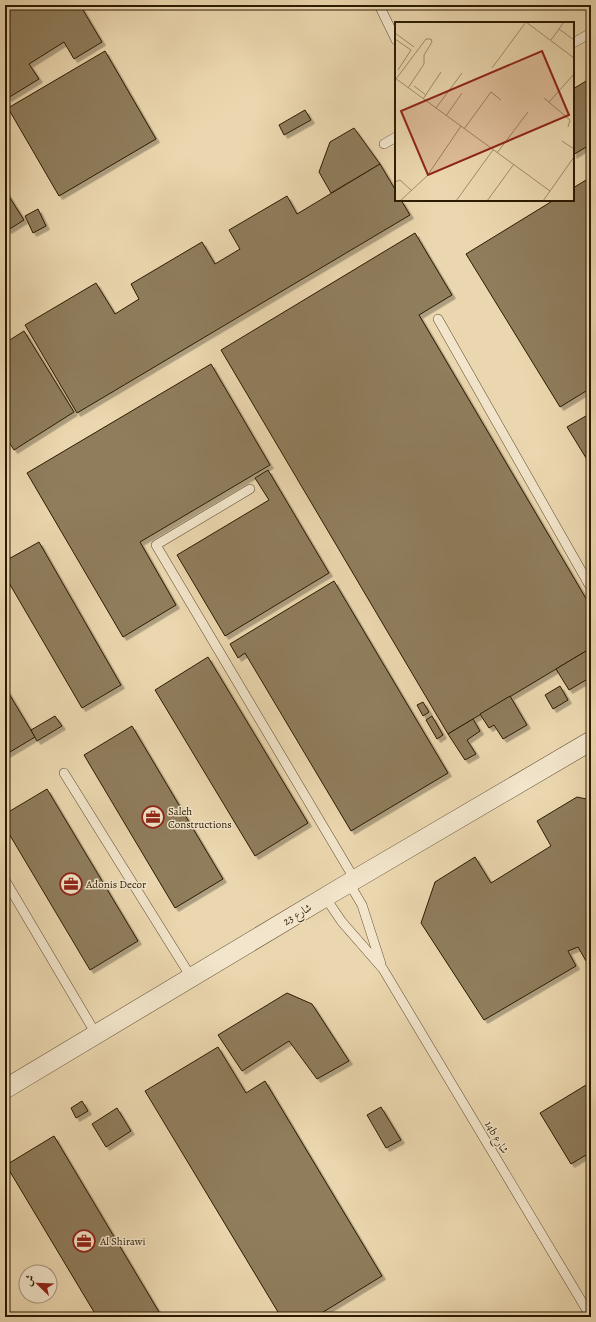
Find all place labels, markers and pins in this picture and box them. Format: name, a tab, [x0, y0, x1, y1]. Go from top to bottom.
office icon: Saleh Constructions	[140, 804, 166, 830]
place label: Saleh Constructions	[168, 804, 232, 832]
office icon: Adonis Decor	[58, 871, 84, 897]
place label: Adonis Decor	[85, 877, 146, 892]
office icon: Al Shirawi	[71, 1228, 97, 1254]
place label: Al Shirawi	[99, 1234, 146, 1249]

